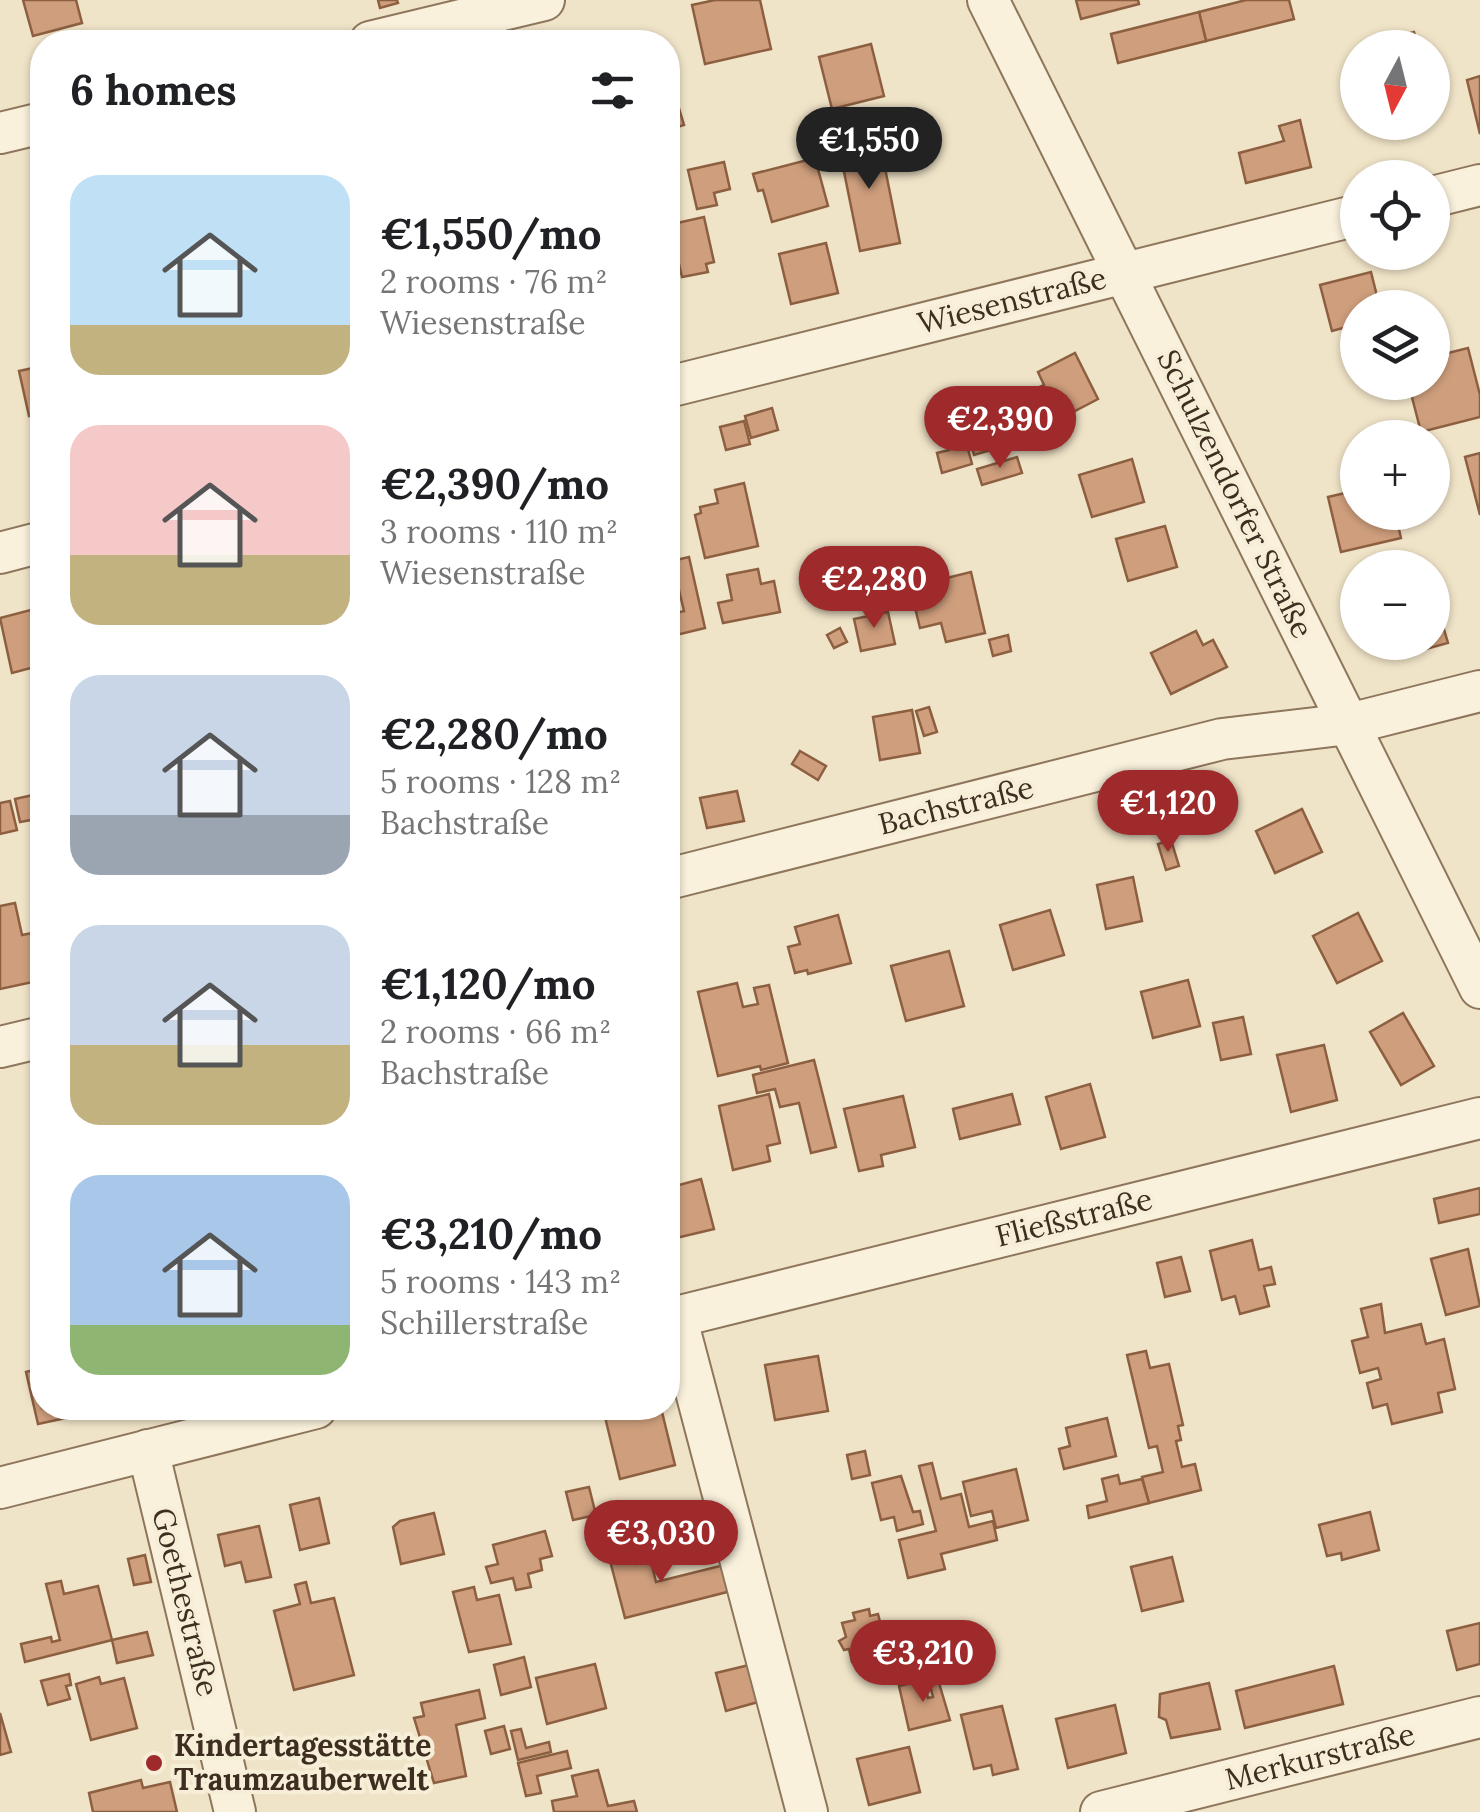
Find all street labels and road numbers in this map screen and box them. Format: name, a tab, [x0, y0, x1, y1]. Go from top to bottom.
street label: Wiesenstraße	[914, 258, 1110, 342]
street label: Schulzendorfer Straße	[1150, 343, 1322, 644]
street label: Bachstraße	[874, 767, 1037, 843]
street label: Fließstraße	[991, 1179, 1156, 1255]
street label: Goethestraße	[144, 1504, 228, 1700]
street label: Merkurstraße	[1221, 1714, 1418, 1798]

